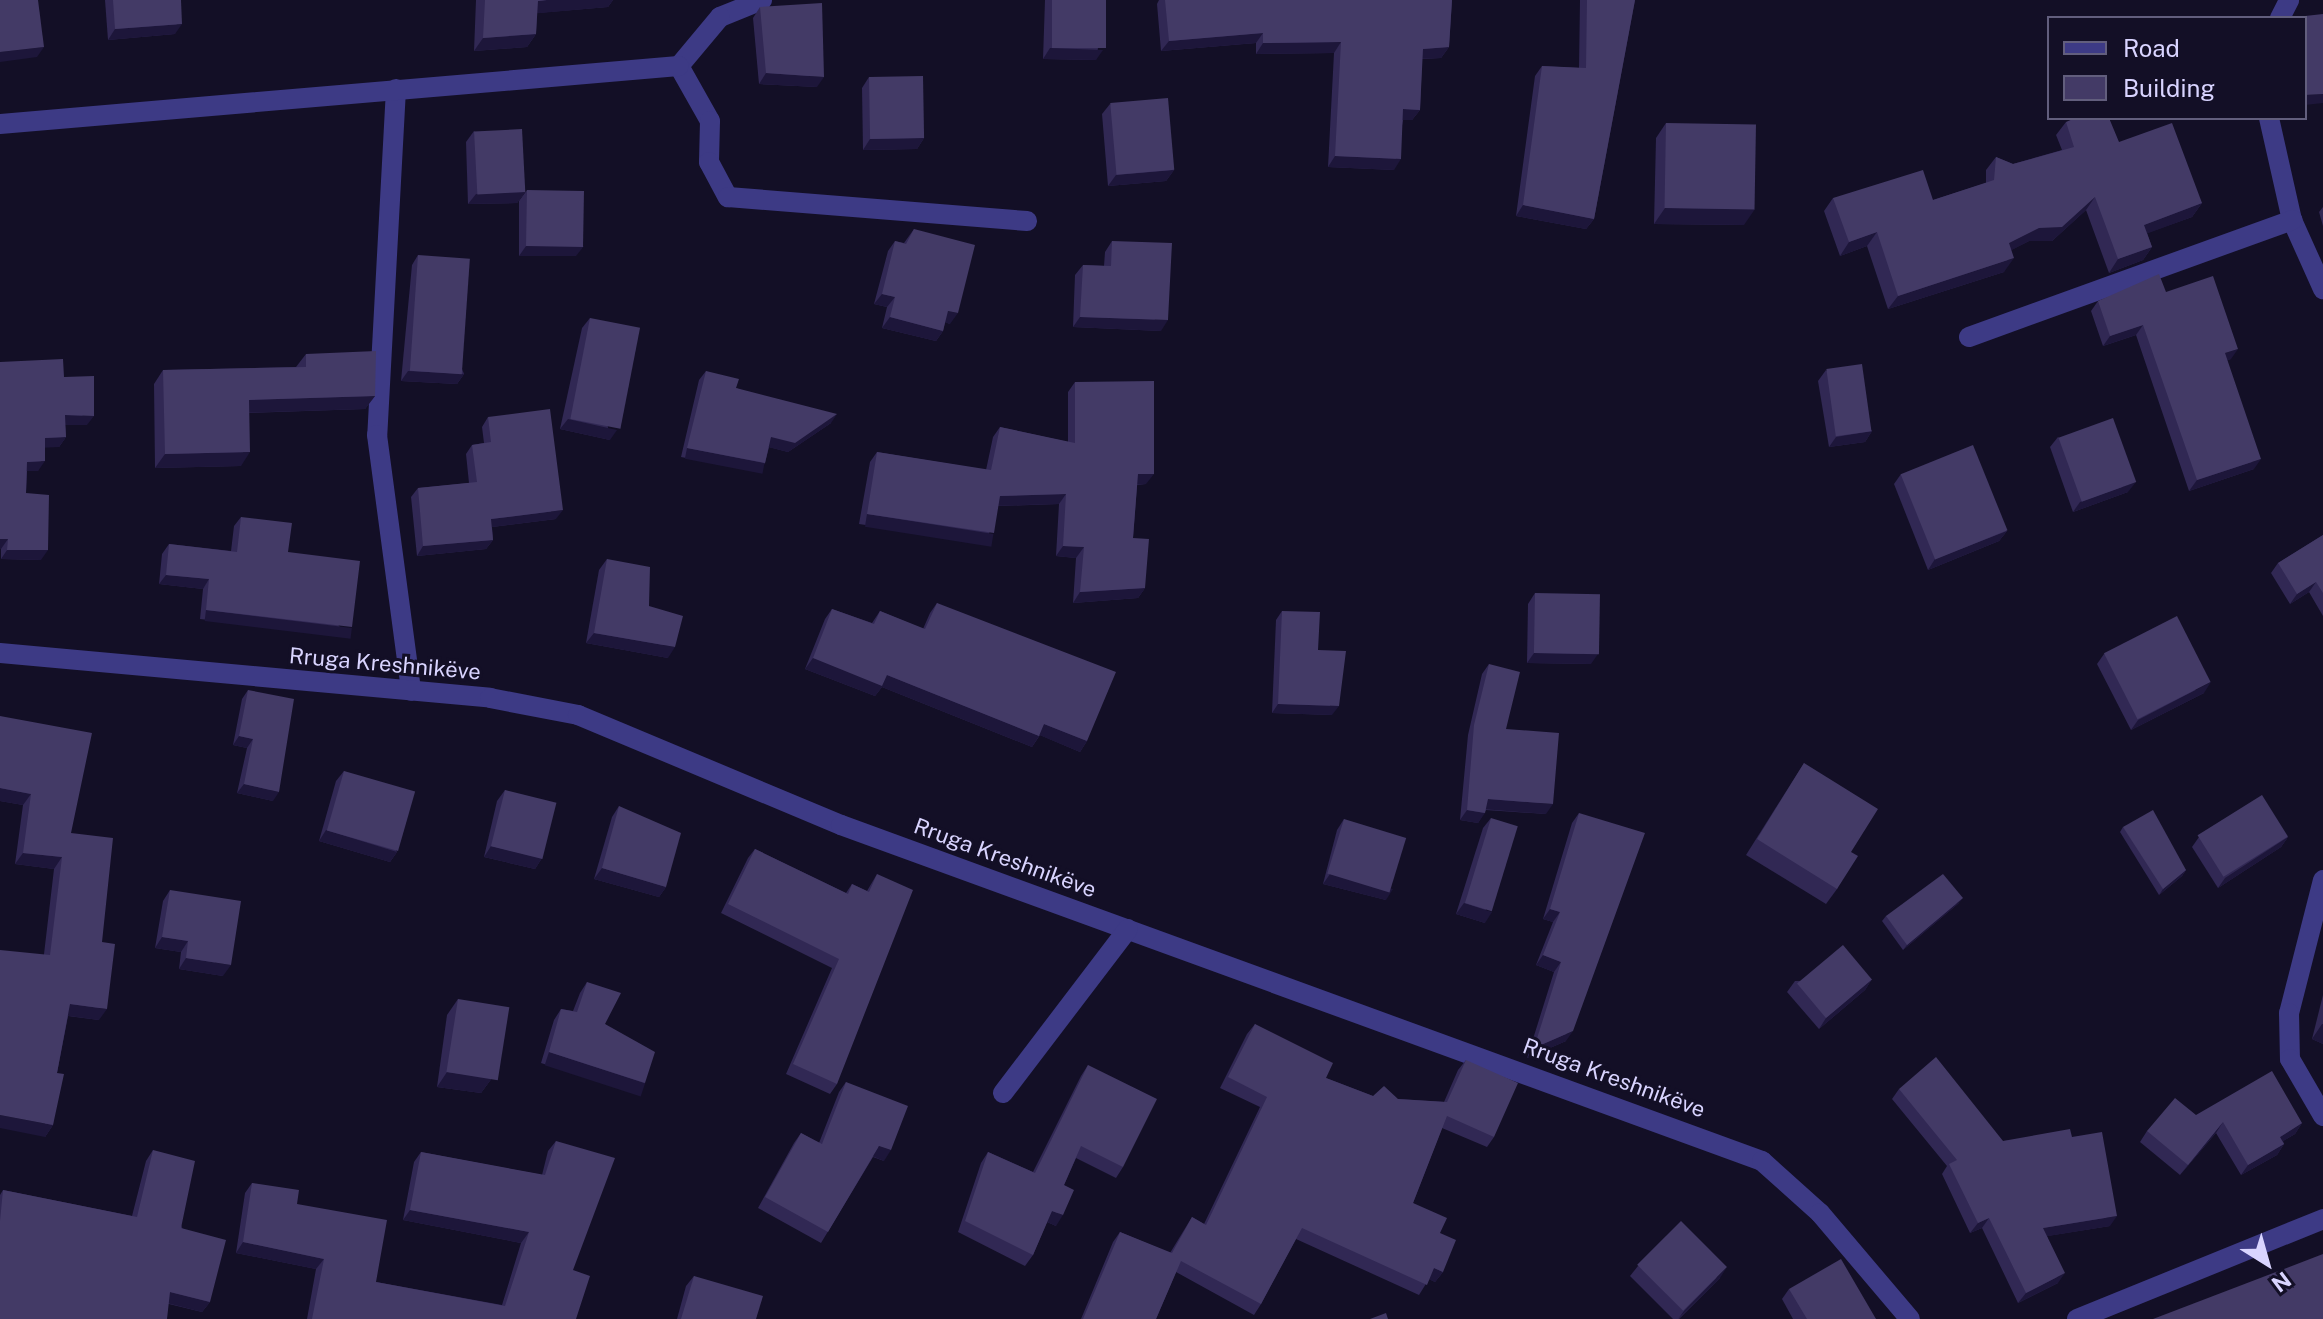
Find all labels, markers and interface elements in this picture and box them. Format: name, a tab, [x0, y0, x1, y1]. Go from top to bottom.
legend	[2047, 16, 2307, 120]
text: Road	[2123, 34, 2180, 62]
text: Building	[2123, 74, 2215, 102]
street label: Rruga Kreshnikëve	[288, 642, 482, 686]
street label: Rruga Kreshnikëve	[910, 813, 1100, 903]
street label: Rruga Kreshnikëve	[1519, 1033, 1709, 1123]
north arrow	[2227, 1223, 2307, 1303]
text: N	[2267, 1267, 2296, 1298]

